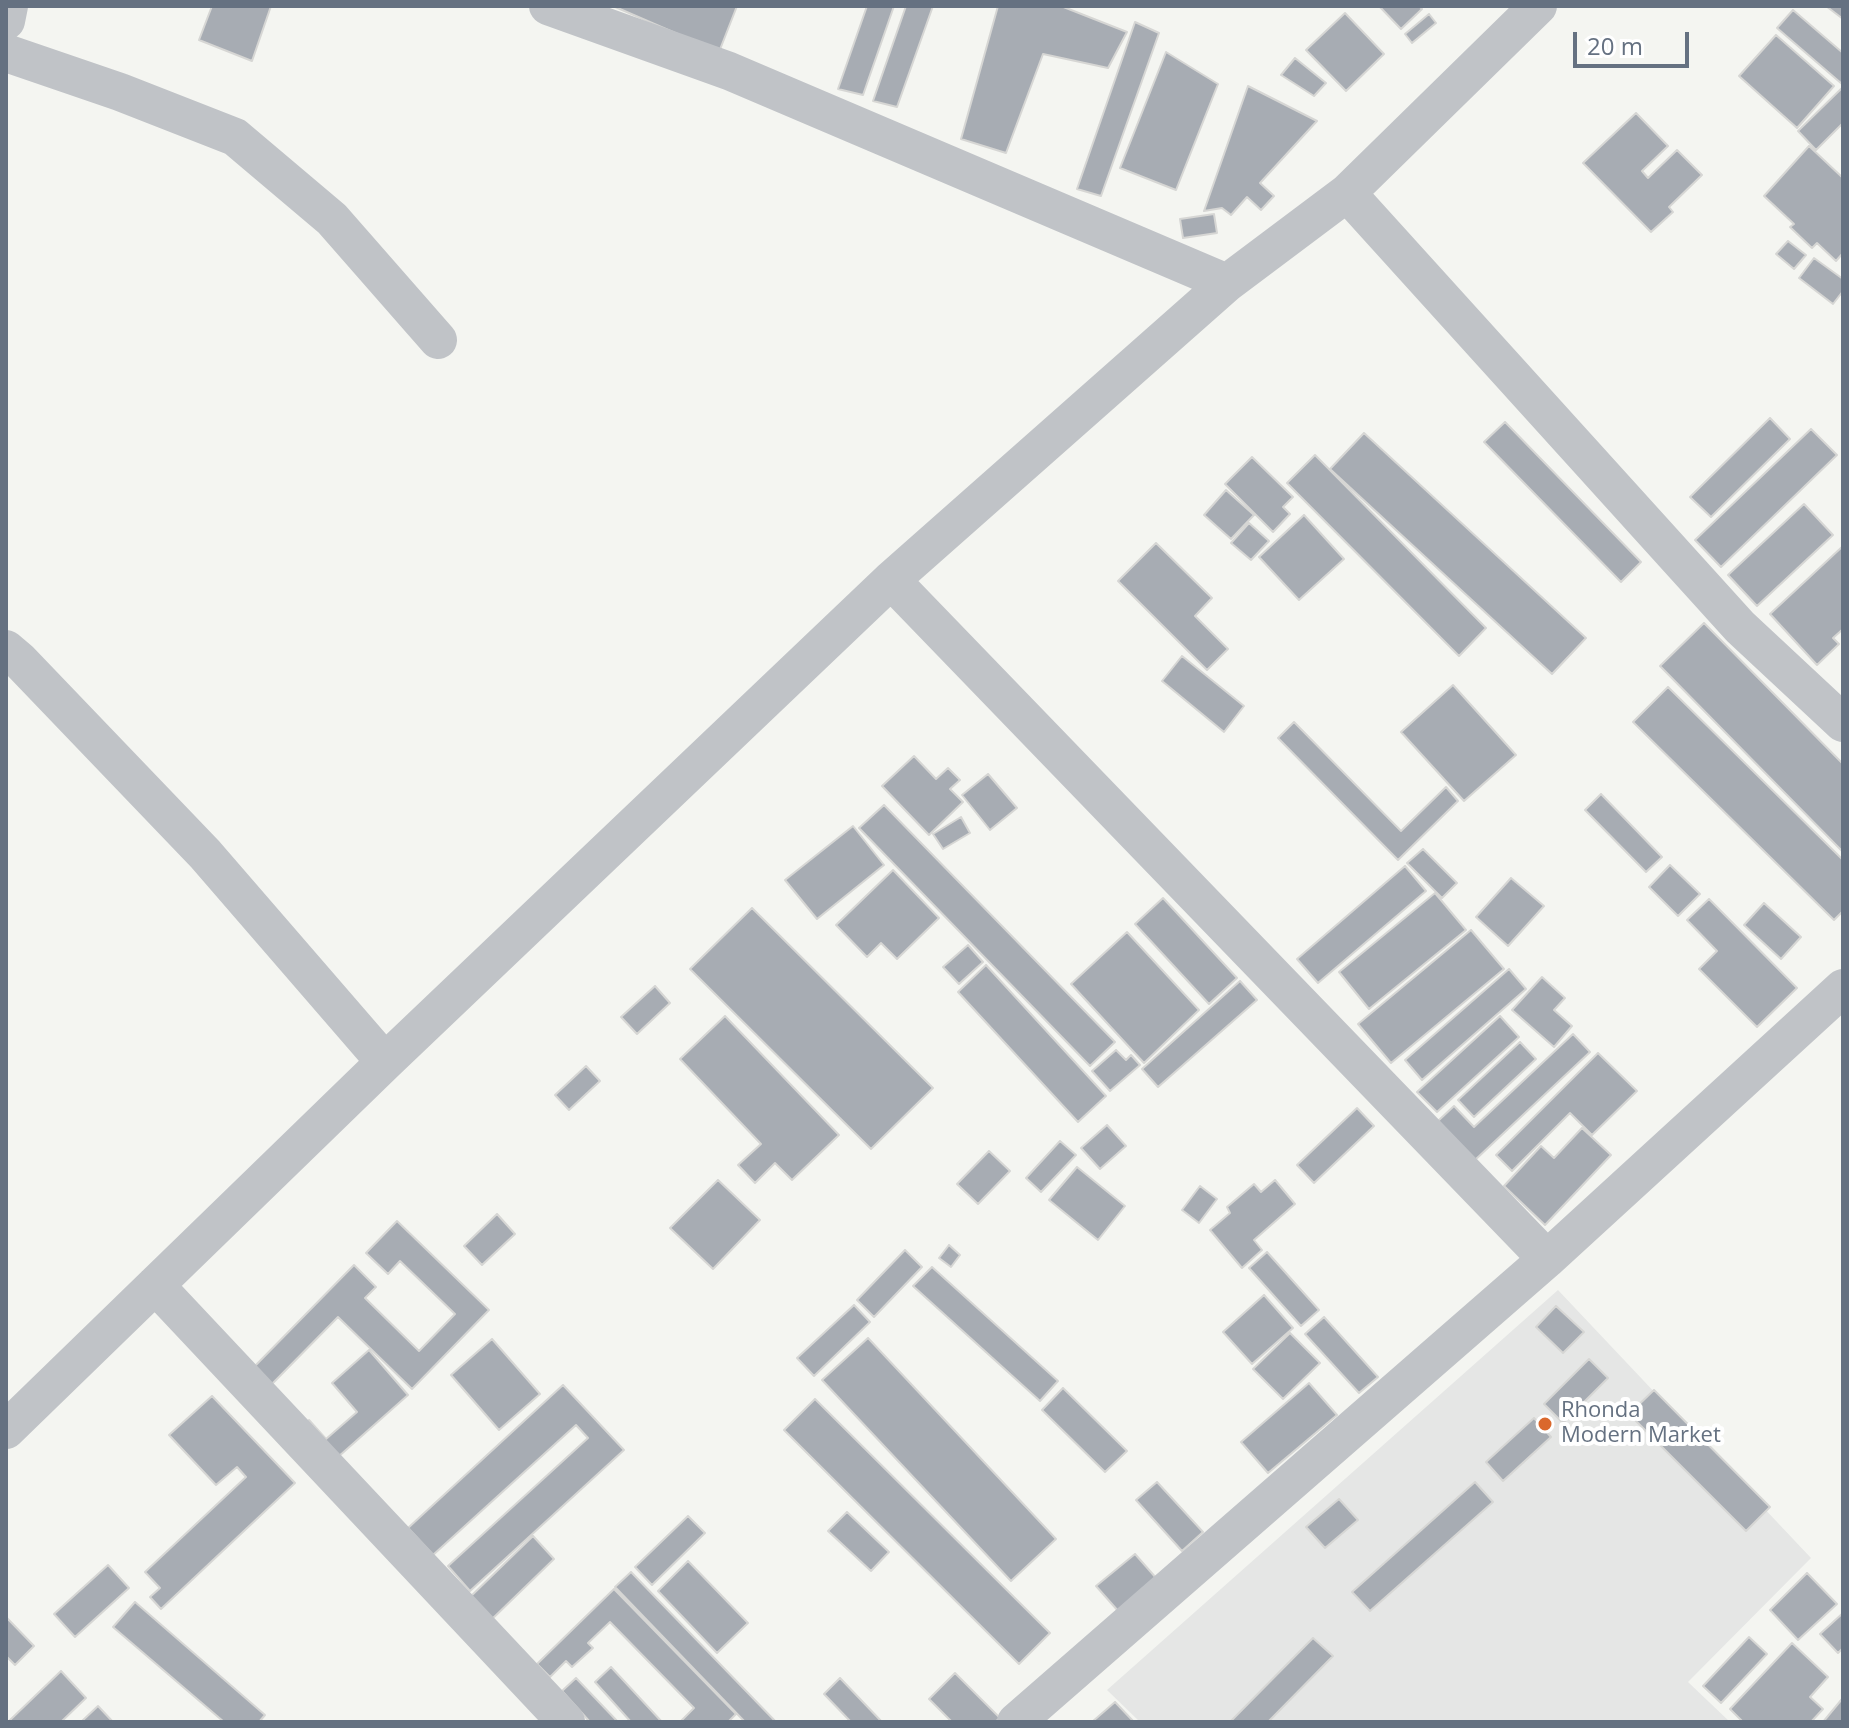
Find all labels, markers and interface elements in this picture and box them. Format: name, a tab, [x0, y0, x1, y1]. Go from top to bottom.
scale bar	[1577, 16, 1693, 66]
text: 20 m	[1587, 29, 1643, 62]
place label: Rhonda Modern Market	[1561, 1398, 1721, 1450]
marker: Rhonda Modern Market	[1536, 1415, 1554, 1433]

